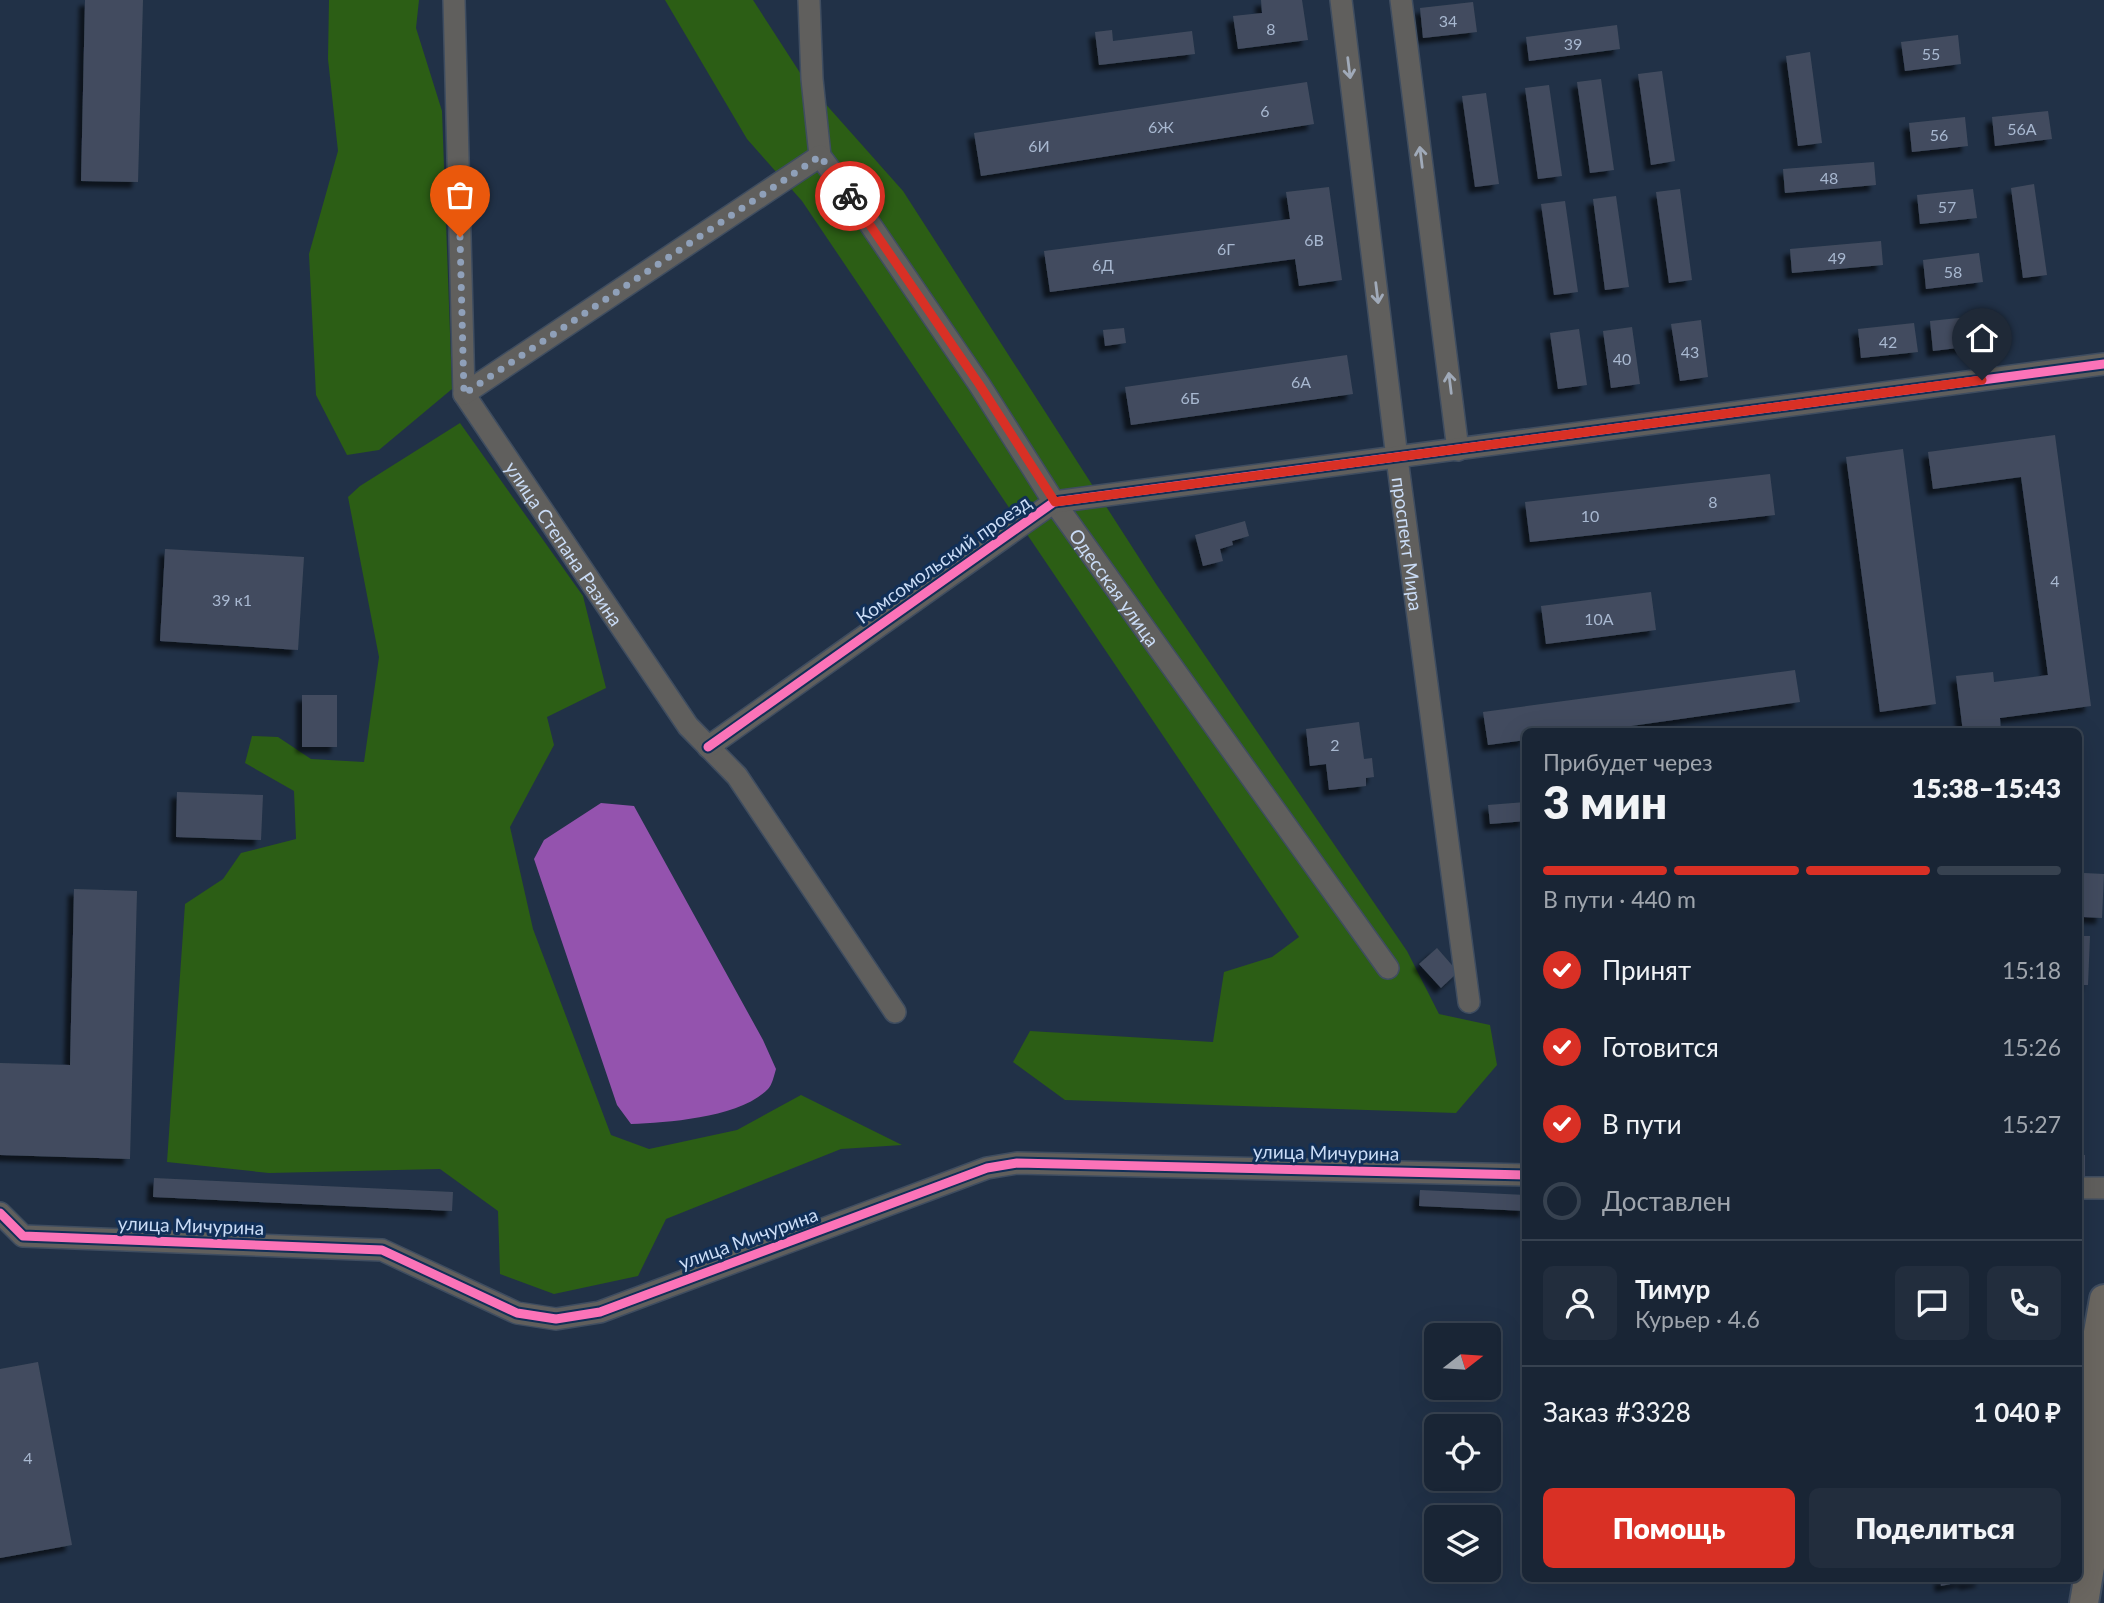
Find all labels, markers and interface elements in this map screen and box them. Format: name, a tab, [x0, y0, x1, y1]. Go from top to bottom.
house number: 34	[1439, 11, 1457, 30]
house number: 8	[1266, 19, 1276, 38]
house number: 39	[1564, 34, 1582, 53]
house number: 55	[1922, 44, 1940, 63]
one-way arrow	[1343, 56, 1356, 79]
house number: 6	[1260, 101, 1270, 120]
house number: 6Ж	[1148, 117, 1174, 136]
house number: 56А	[2007, 119, 2037, 138]
house number: 56	[1930, 125, 1948, 144]
house number: 6И	[1028, 136, 1050, 155]
one-way arrow	[1415, 146, 1428, 169]
courier	[815, 161, 885, 231]
pin	[430, 165, 490, 237]
house number: 48	[1820, 168, 1838, 187]
icon: bag	[441, 176, 479, 214]
icon: bike	[831, 177, 869, 215]
house number: 57	[1938, 197, 1956, 216]
house number: 6В	[1304, 230, 1324, 249]
house number: 6Г	[1217, 239, 1235, 258]
house number: 49	[1828, 248, 1846, 267]
house number: 6Д	[1092, 255, 1114, 274]
house number: 58	[1944, 262, 1962, 281]
one-way arrow	[1371, 282, 1384, 304]
pin	[1952, 308, 2012, 380]
icon: home	[1963, 319, 2001, 357]
house number: 42	[1879, 332, 1897, 351]
house number: 43	[1681, 342, 1699, 361]
house number: 40	[1613, 349, 1631, 368]
house number: 6А	[1291, 372, 1311, 391]
one-way arrow	[1443, 372, 1456, 394]
house number: 6Б	[1180, 388, 1200, 407]
street label: улица Степана Разина	[501, 456, 628, 630]
street label: проспект Мира	[1388, 476, 1429, 612]
street label: Комсомольский проезд	[851, 490, 1035, 628]
house number: 8	[1708, 492, 1718, 511]
house number: 10	[1581, 506, 1599, 525]
street label: Одесская улица	[1065, 524, 1165, 650]
house number: 4	[2050, 571, 2060, 590]
house number: 39 к1	[212, 590, 252, 609]
house number: 10А	[1584, 609, 1614, 628]
house number: 2	[1330, 735, 1340, 754]
text: Прибудет через	[1543, 748, 1713, 776]
text: 15:38–15:43	[1911, 772, 2061, 804]
text: 3 мин	[1543, 774, 1667, 829]
text: В пути · 440 m	[1543, 885, 1696, 913]
icon: check	[1543, 951, 1581, 989]
text: Принят	[1602, 954, 1691, 986]
text: 15:18	[2002, 956, 2061, 984]
icon: check	[1543, 1028, 1581, 1066]
text: Готовится	[1602, 1031, 1719, 1063]
text: 15:26	[2002, 1033, 2061, 1061]
icon: check	[1543, 1105, 1581, 1143]
text: В пути	[1602, 1108, 1682, 1140]
text: 15:27	[2002, 1110, 2061, 1138]
street label: улица Мичурина	[1253, 1139, 1399, 1165]
text: Доставлен	[1602, 1185, 1731, 1217]
street label: улица Мичурина	[675, 1202, 821, 1274]
street label: улица Мичурина	[117, 1211, 265, 1239]
button: person	[1543, 1266, 1617, 1340]
button: chat	[1895, 1266, 1969, 1340]
button: phone	[1987, 1266, 2061, 1340]
text: Тимур	[1635, 1273, 1710, 1305]
text: Курьер · 4.6	[1635, 1305, 1760, 1333]
north arrow	[1424, 1323, 1502, 1400]
map controls	[1424, 1323, 1501, 1582]
text: Заказ #3328	[1543, 1396, 1691, 1428]
text: 1 040 ₽	[1973, 1396, 2061, 1428]
button: locate	[1424, 1414, 1501, 1491]
house number: 4	[23, 1448, 33, 1467]
button: Помощь	[1543, 1488, 1795, 1568]
button: Поделиться	[1809, 1488, 2061, 1568]
button: layers	[1424, 1505, 1501, 1582]

